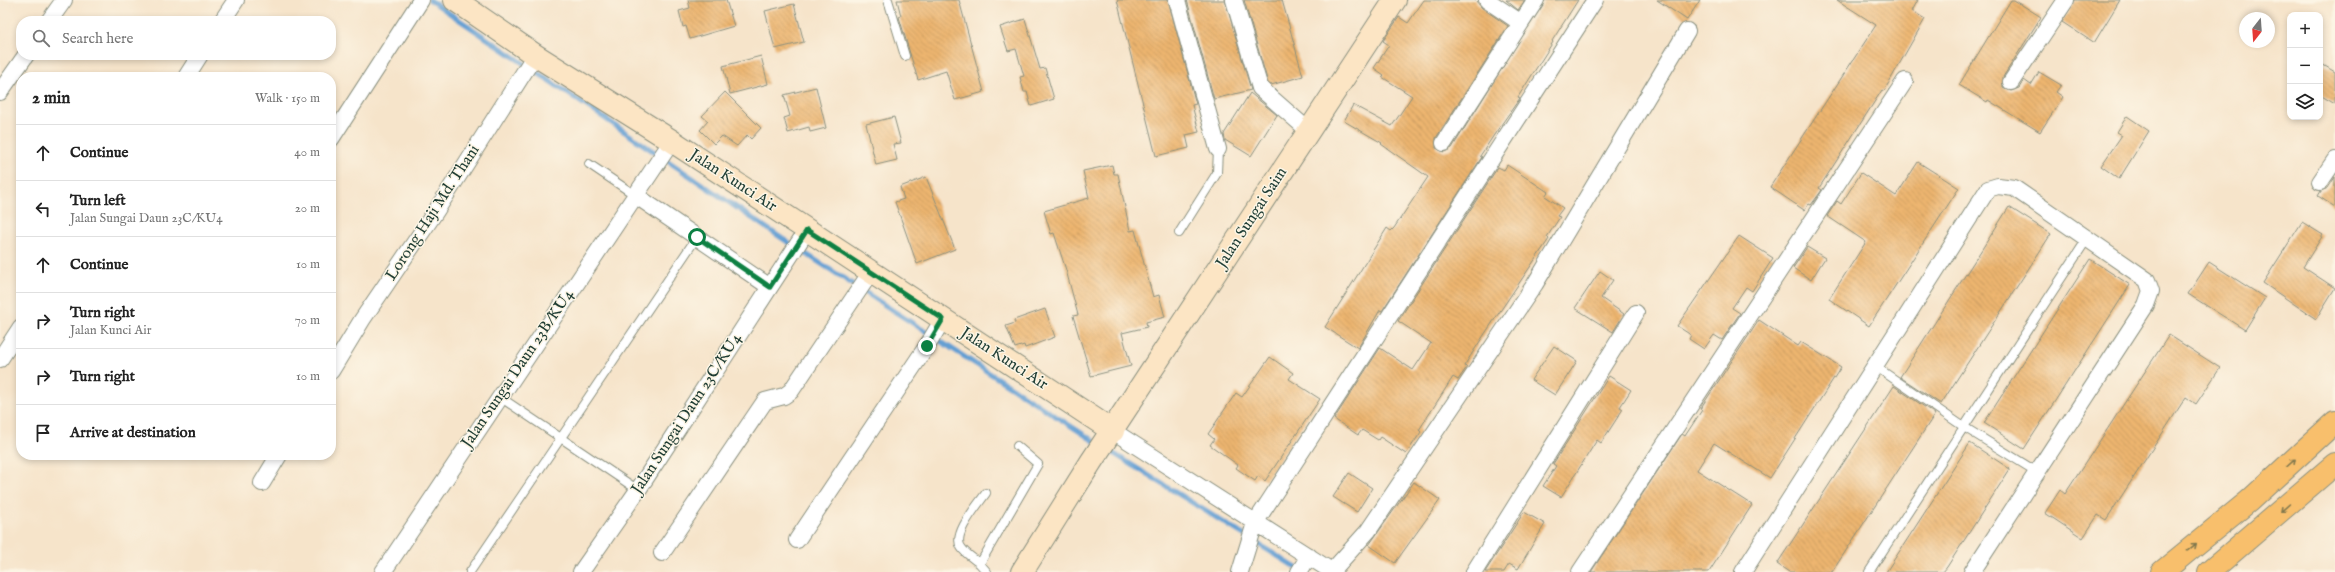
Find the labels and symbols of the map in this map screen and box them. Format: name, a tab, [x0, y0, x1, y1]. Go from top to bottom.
north arrow	[2239, 12, 2275, 48]
street label: Lorong Haji Md. Thani	[382, 141, 484, 285]
street label: Jalan Kunci Air	[684, 144, 781, 217]
street label: Jalan Sungai Saim	[1211, 164, 1292, 274]
route start	[688, 228, 706, 246]
street label: Jalan Sungai Daun 23B/KU4	[456, 286, 579, 454]
street label: Jalan Kunci Air	[955, 322, 1052, 395]
street label: Jalan Sungai Daun 23C/KU4	[626, 330, 747, 500]
route end	[918, 337, 936, 355]
one-way arrow	[2286, 458, 2296, 468]
one-way arrow	[2280, 503, 2290, 513]
one-way arrow	[2187, 543, 2197, 552]

